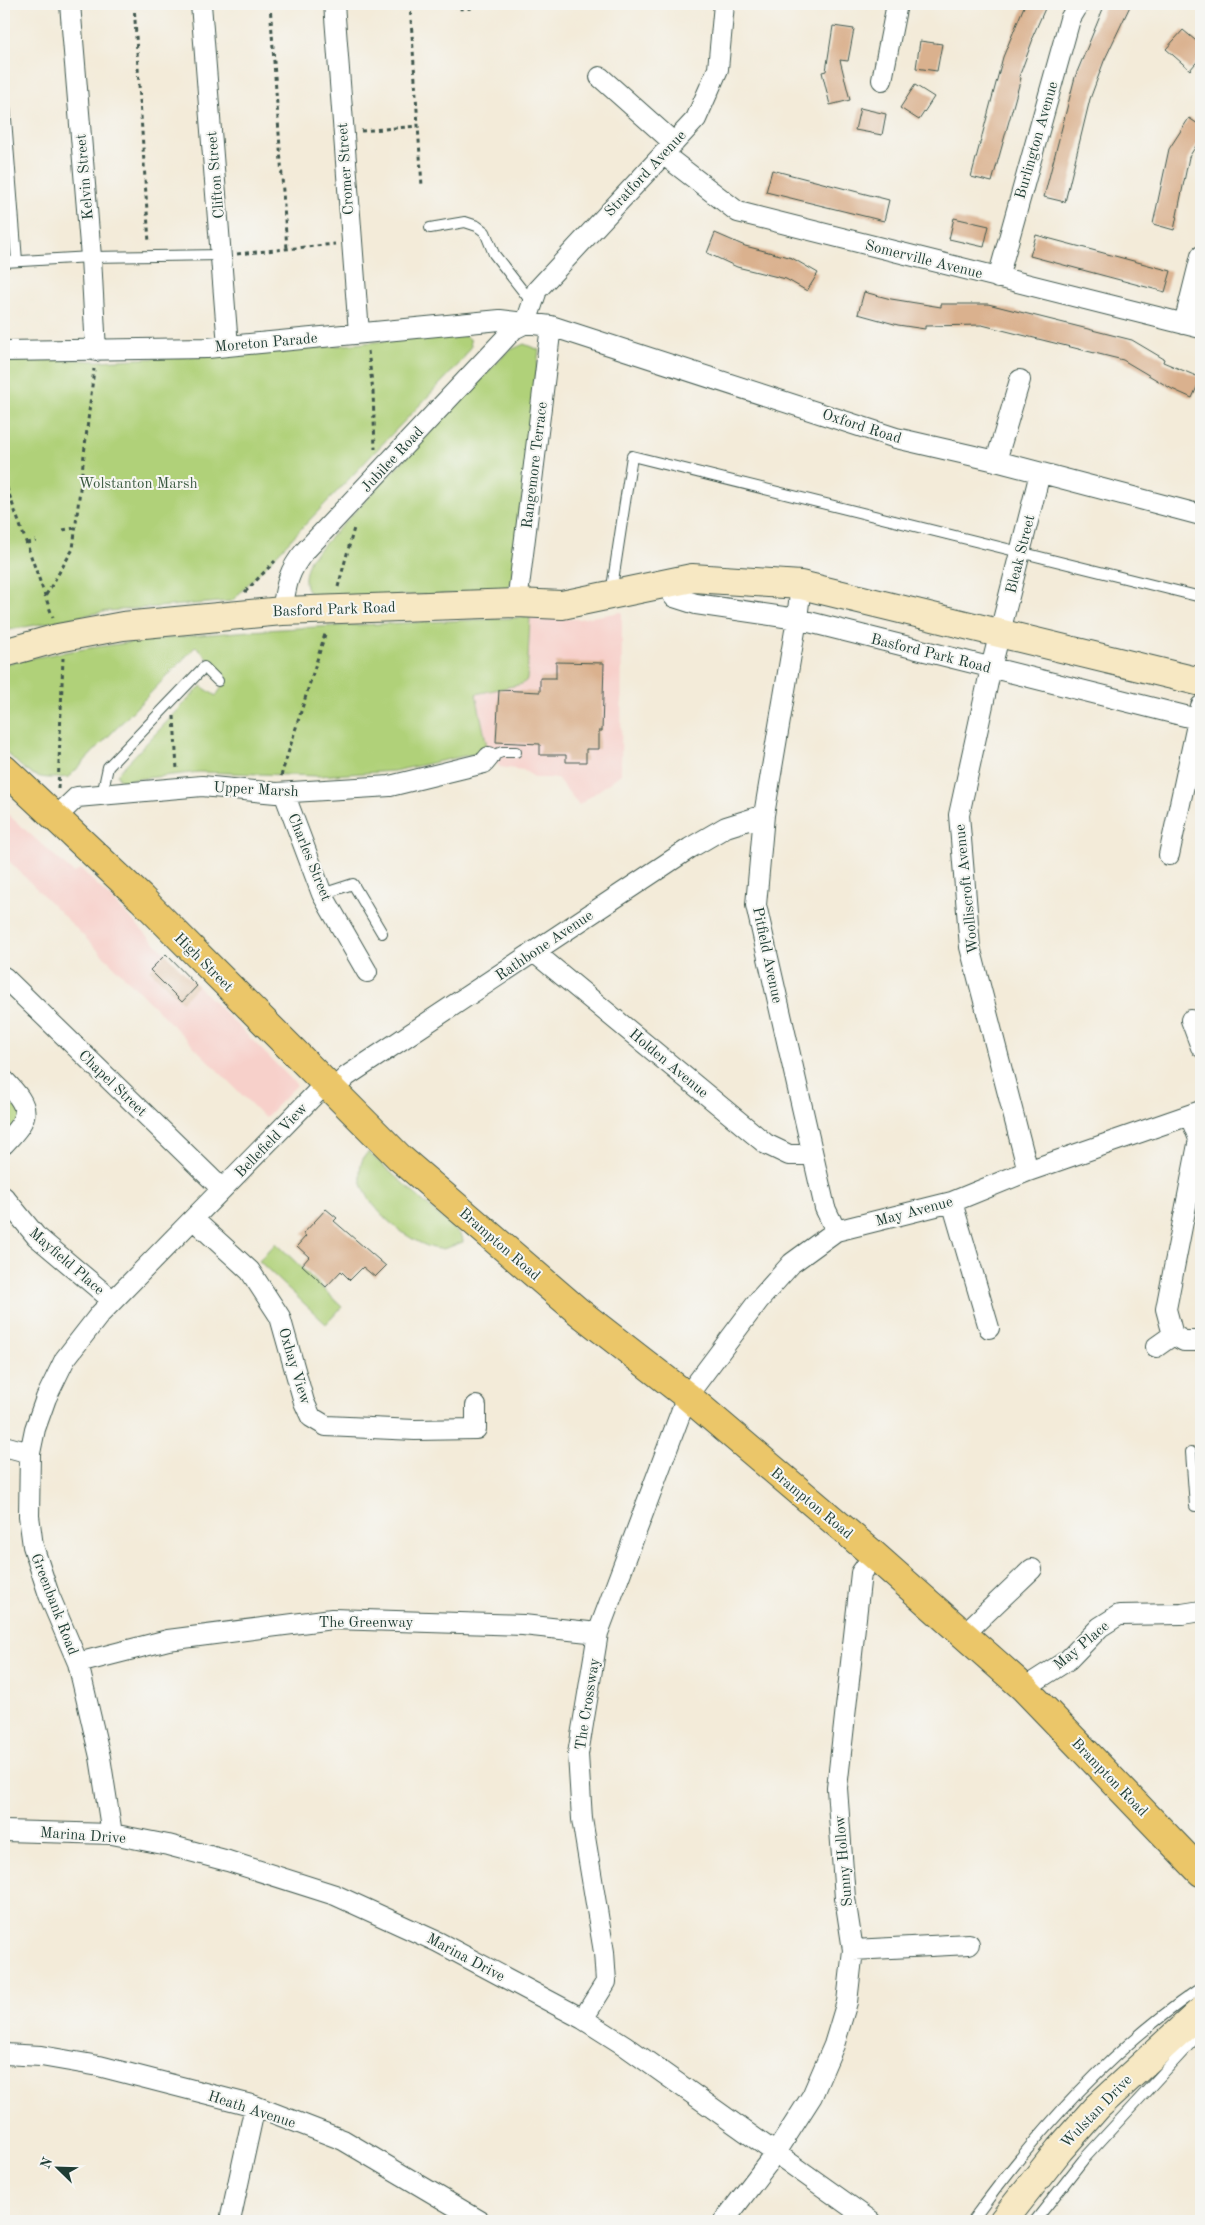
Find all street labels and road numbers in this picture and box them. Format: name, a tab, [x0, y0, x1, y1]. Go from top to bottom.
street label: Burlington Avenue	[1013, 80, 1061, 201]
street label: Cromer Street	[336, 122, 357, 216]
street label: Stratford Avenue	[603, 128, 690, 220]
street label: Clifton Street	[205, 130, 228, 219]
street label: Kelvin Street	[74, 133, 97, 221]
street label: Somerville Avenue	[863, 239, 984, 282]
street label: Moreton Parade	[214, 332, 318, 355]
street label: Rangemore Terrace	[520, 401, 551, 529]
street label: Oxford Road	[820, 408, 903, 447]
street label: Jubilee Road	[359, 424, 427, 496]
street label: Bleak Street	[1004, 514, 1038, 595]
street label: Basford Park Road	[272, 601, 396, 620]
street label: Basford Park Road	[869, 632, 992, 677]
street label: Upper Marsh	[213, 781, 299, 800]
street label: Charles Street	[284, 812, 333, 904]
street label: Woolliscroft Avenue	[953, 823, 982, 954]
street label: Pitfield Avenue	[749, 906, 784, 1005]
street label: Rathbone Avenue	[494, 908, 596, 984]
street label: High Street	[171, 931, 235, 995]
street label: Holden Avenue	[626, 1027, 710, 1101]
street label: Chapel Street	[75, 1048, 149, 1120]
street label: Bellefield View	[233, 1101, 311, 1181]
street label: May Avenue	[874, 1195, 955, 1230]
street label: Brampton Road	[456, 1206, 543, 1284]
street label: Mayfield Place	[26, 1226, 106, 1299]
street label: Oxhay View	[275, 1326, 312, 1407]
street label: Brampton Road	[767, 1466, 855, 1543]
street label: Greenbank Road	[27, 1552, 80, 1658]
street label: The Greenway	[318, 1616, 414, 1631]
street label: May Place	[1051, 1619, 1113, 1673]
street label: The Crossway	[574, 1657, 603, 1751]
street label: Brampton Road	[1068, 1736, 1150, 1820]
street label: Sunny Hollow	[833, 1814, 856, 1907]
street label: Marina Drive	[40, 1826, 126, 1847]
street label: Marina Drive	[424, 1932, 507, 1985]
street label: Wulstan Drive	[1059, 2073, 1136, 2151]
street label: Heath Avenue	[206, 2089, 297, 2132]

